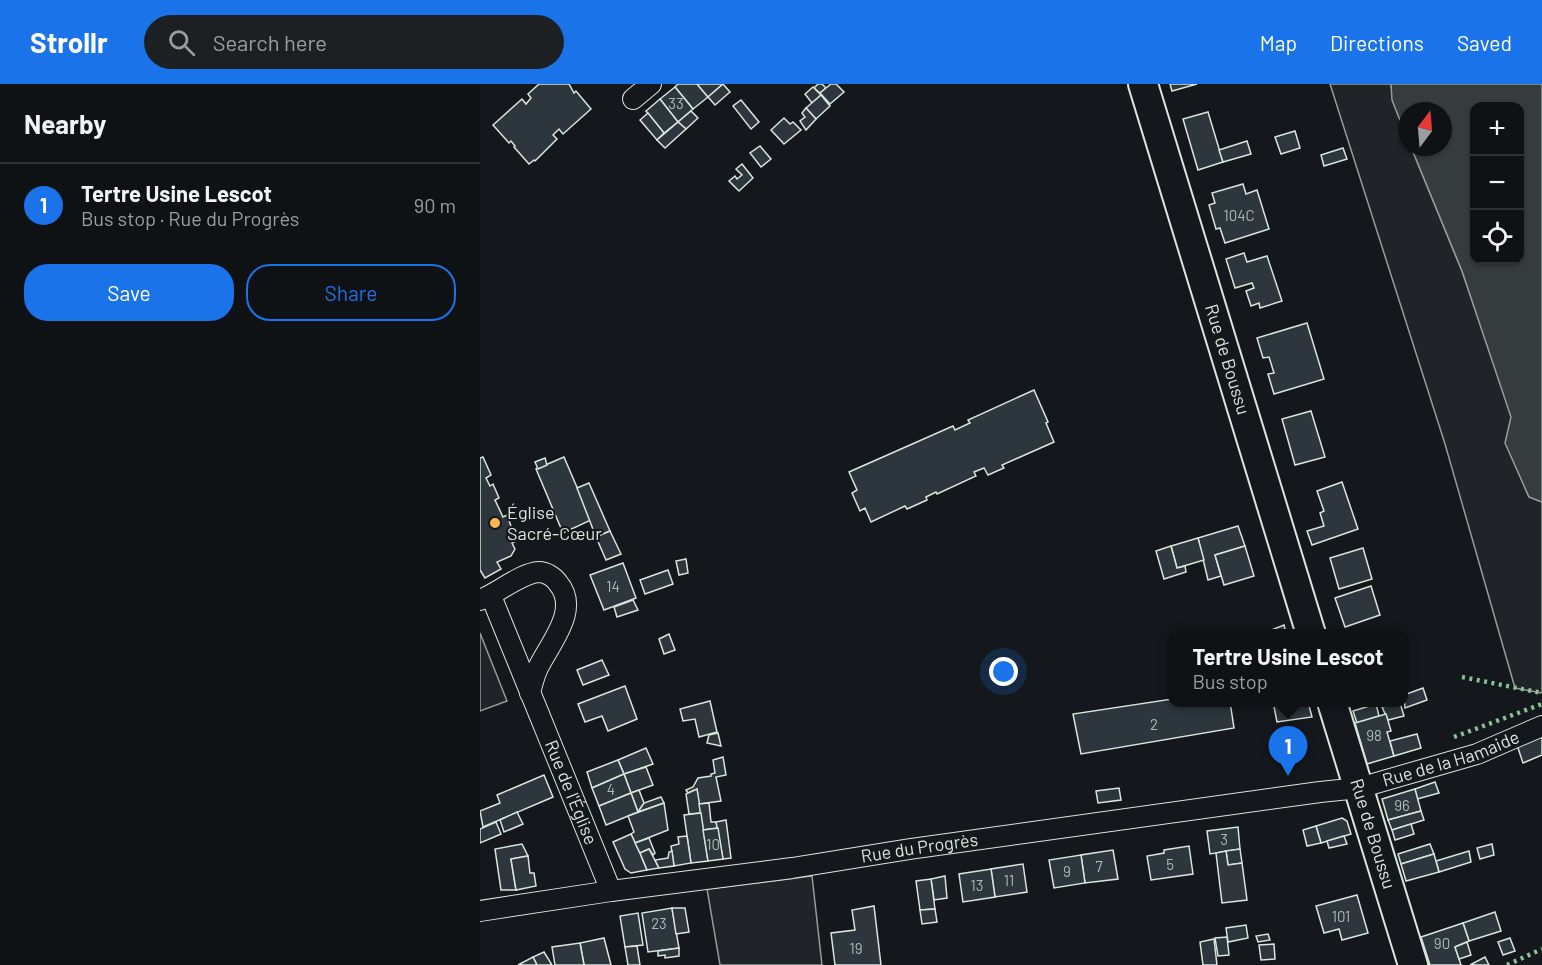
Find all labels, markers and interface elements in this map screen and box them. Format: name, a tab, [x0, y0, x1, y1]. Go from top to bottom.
search box	[144, 15, 564, 69]
text: Strollr	[30, 25, 108, 59]
icon: search	[165, 26, 198, 59]
text: Search here	[213, 29, 327, 55]
text: Map	[1260, 30, 1297, 55]
text: Directions	[1330, 30, 1424, 55]
text: Saved	[1457, 30, 1512, 55]
house number: 33	[668, 94, 684, 112]
north arrow	[1398, 102, 1452, 156]
map controls	[1470, 102, 1524, 264]
button: +	[1470, 102, 1524, 156]
text: Nearby	[24, 108, 106, 139]
button: −	[1470, 156, 1524, 210]
text: Tertre Usine Lescot	[81, 180, 272, 206]
text: 1	[40, 193, 47, 217]
text: 90 m	[414, 193, 456, 217]
text: Bus stop · Rue du Progrès	[81, 206, 299, 230]
house number: 104C	[1223, 206, 1255, 224]
button: locate	[1470, 210, 1524, 264]
button: Save	[24, 264, 234, 321]
button: Share	[246, 264, 456, 321]
street label: Rue de Boussu	[1201, 301, 1255, 417]
place label: Église Sacré-Cœur	[507, 501, 602, 544]
marker: Église Sacré-Cœur	[488, 516, 502, 530]
house number: 14	[606, 577, 620, 595]
popup	[1168, 629, 1408, 707]
text: Tertre Usine Lescot	[1193, 643, 1383, 669]
your location	[989, 657, 1018, 686]
text: Bus stop	[1193, 669, 1268, 693]
house number: 2	[1150, 715, 1158, 733]
street label: Rue de la Hamaide	[1380, 725, 1522, 791]
pin: 1	[1268, 726, 1308, 776]
house number: 98	[1366, 726, 1382, 744]
street label: Rue de l'Église	[541, 736, 603, 848]
street label: Rue de Boussu	[1346, 776, 1401, 892]
house number: 4	[607, 780, 615, 798]
house number: 96	[1394, 796, 1410, 814]
street label: Rue du Progrès	[859, 828, 979, 867]
house number: 3	[1220, 830, 1228, 848]
house number: 10	[706, 835, 720, 853]
house number: 5	[1166, 855, 1174, 873]
house number: 7	[1095, 857, 1103, 875]
house number: 9	[1063, 862, 1071, 880]
house number: 11	[1004, 871, 1014, 889]
house number: 13	[971, 876, 983, 894]
house number: 101	[1332, 907, 1350, 925]
house number: 23	[651, 914, 667, 932]
house number: 90	[1434, 934, 1450, 952]
house number: 19	[849, 939, 863, 957]

